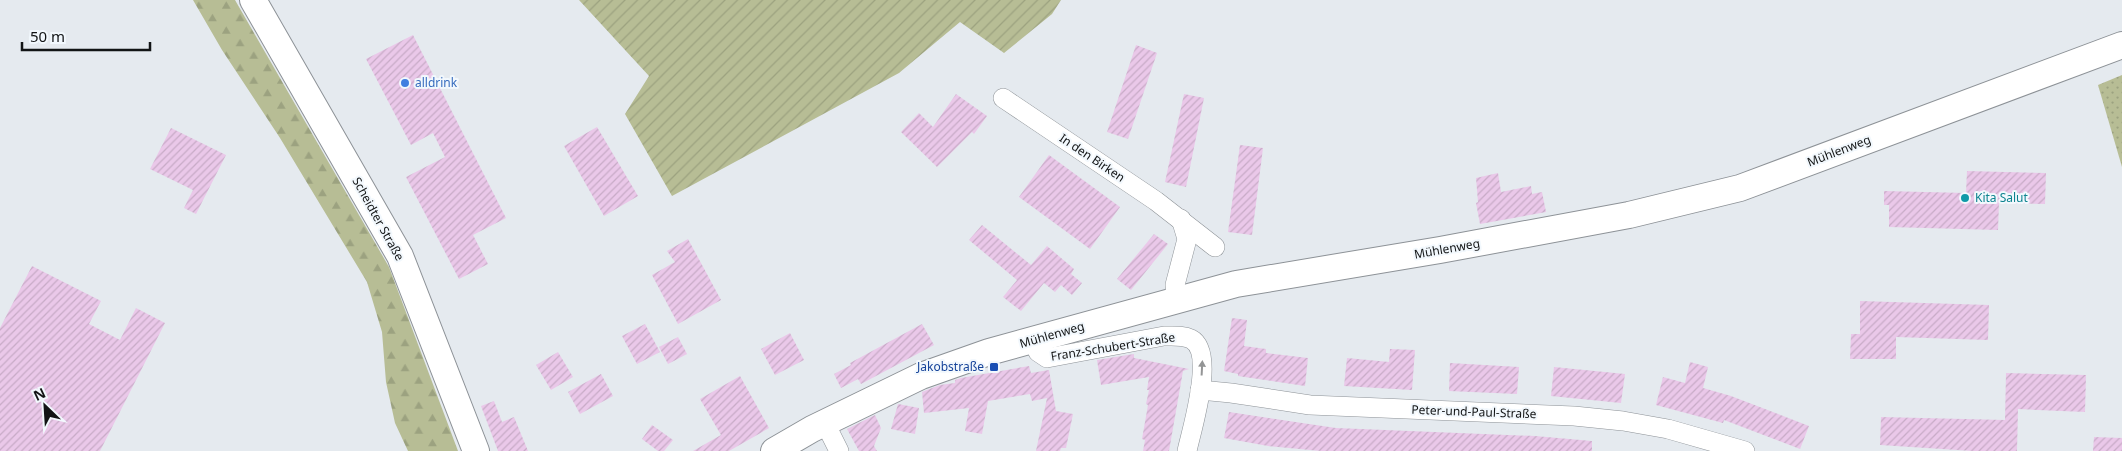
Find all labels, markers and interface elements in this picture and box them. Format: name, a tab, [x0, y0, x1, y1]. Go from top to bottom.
scale bar	[22, 20, 150, 52]
text: 50 m	[30, 26, 65, 46]
place label: alldrink	[415, 74, 458, 91]
marker: alldrink	[399, 77, 411, 89]
street label: In den Birken	[1056, 129, 1128, 186]
street label: Mühlenweg	[1805, 131, 1873, 170]
street label: Scheidter Straße	[348, 174, 408, 264]
place label: Kita Salut	[1975, 189, 2029, 206]
marker: Kita Salut	[1959, 192, 1971, 204]
street label: Mühlenweg	[1413, 234, 1481, 263]
street label: Mühlenweg	[1018, 317, 1086, 352]
street label: Franz-Schubert-Straße	[1049, 328, 1177, 365]
place label: Jakobstraße	[916, 358, 984, 375]
one-way arrow	[1199, 360, 1207, 376]
marker: Jakobstraße	[988, 361, 1000, 373]
north arrow	[20, 381, 70, 431]
text: N	[30, 383, 48, 405]
street label: Peter-und-Paul-Straße	[1411, 401, 1537, 422]

